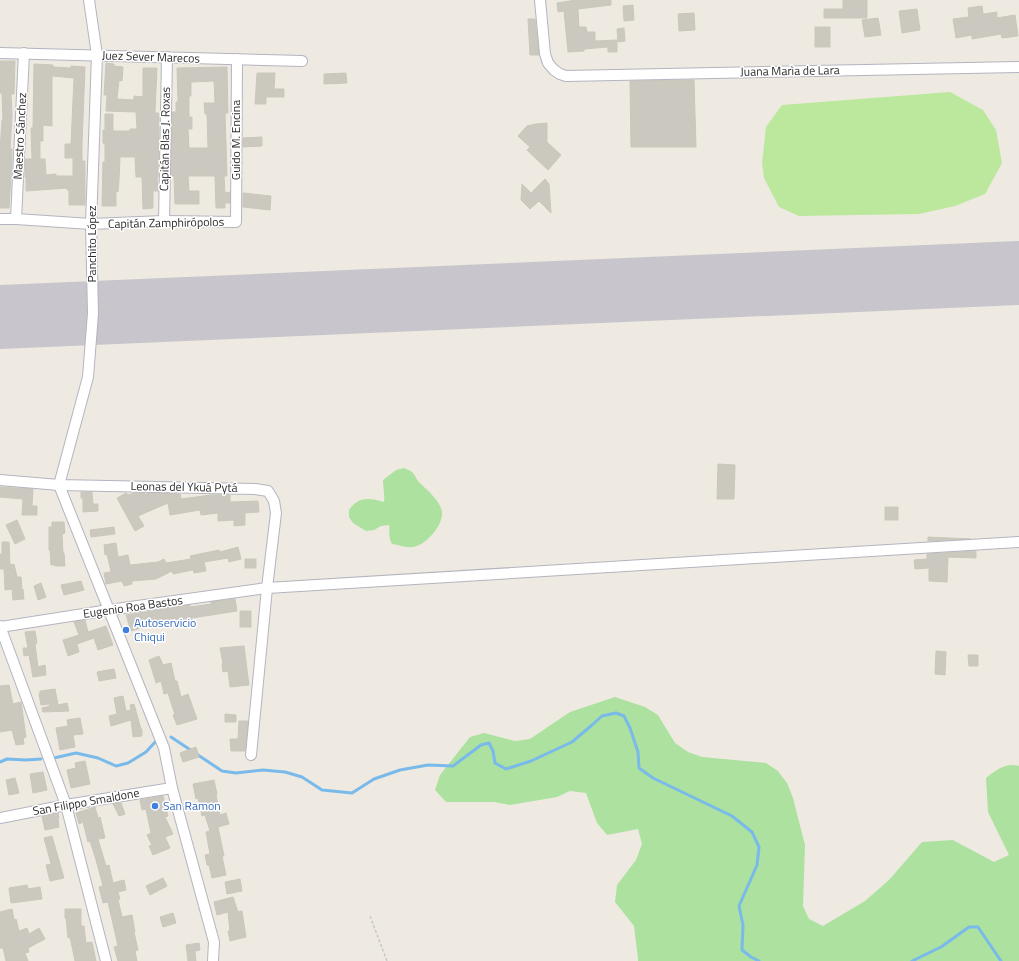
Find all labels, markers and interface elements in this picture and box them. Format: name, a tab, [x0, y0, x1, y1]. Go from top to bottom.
street label: Juez Sever Marecos	[102, 45, 201, 68]
street label: Juana Marìa de Lara	[740, 60, 840, 81]
street label: Capitán Blas J. Roxas	[154, 86, 175, 191]
street label: Maestro Sánchez	[8, 92, 31, 180]
street label: Guido M. Encina	[226, 100, 245, 180]
street label: Panchito López	[82, 206, 101, 282]
street label: Capitán Zamphirópolos	[108, 212, 225, 233]
street label: Leonas del Ykuá Pytá	[130, 476, 238, 497]
street label: Eugenio Roa Bastos	[82, 590, 184, 623]
place label: Autoservicio Chiqui	[134, 613, 196, 646]
marker: Autoservicio Chiqui	[121, 625, 131, 635]
street label: San Filippo Smaldone	[31, 783, 141, 820]
place label: San Ramon	[163, 796, 221, 815]
marker: San Ramon	[150, 801, 160, 811]

